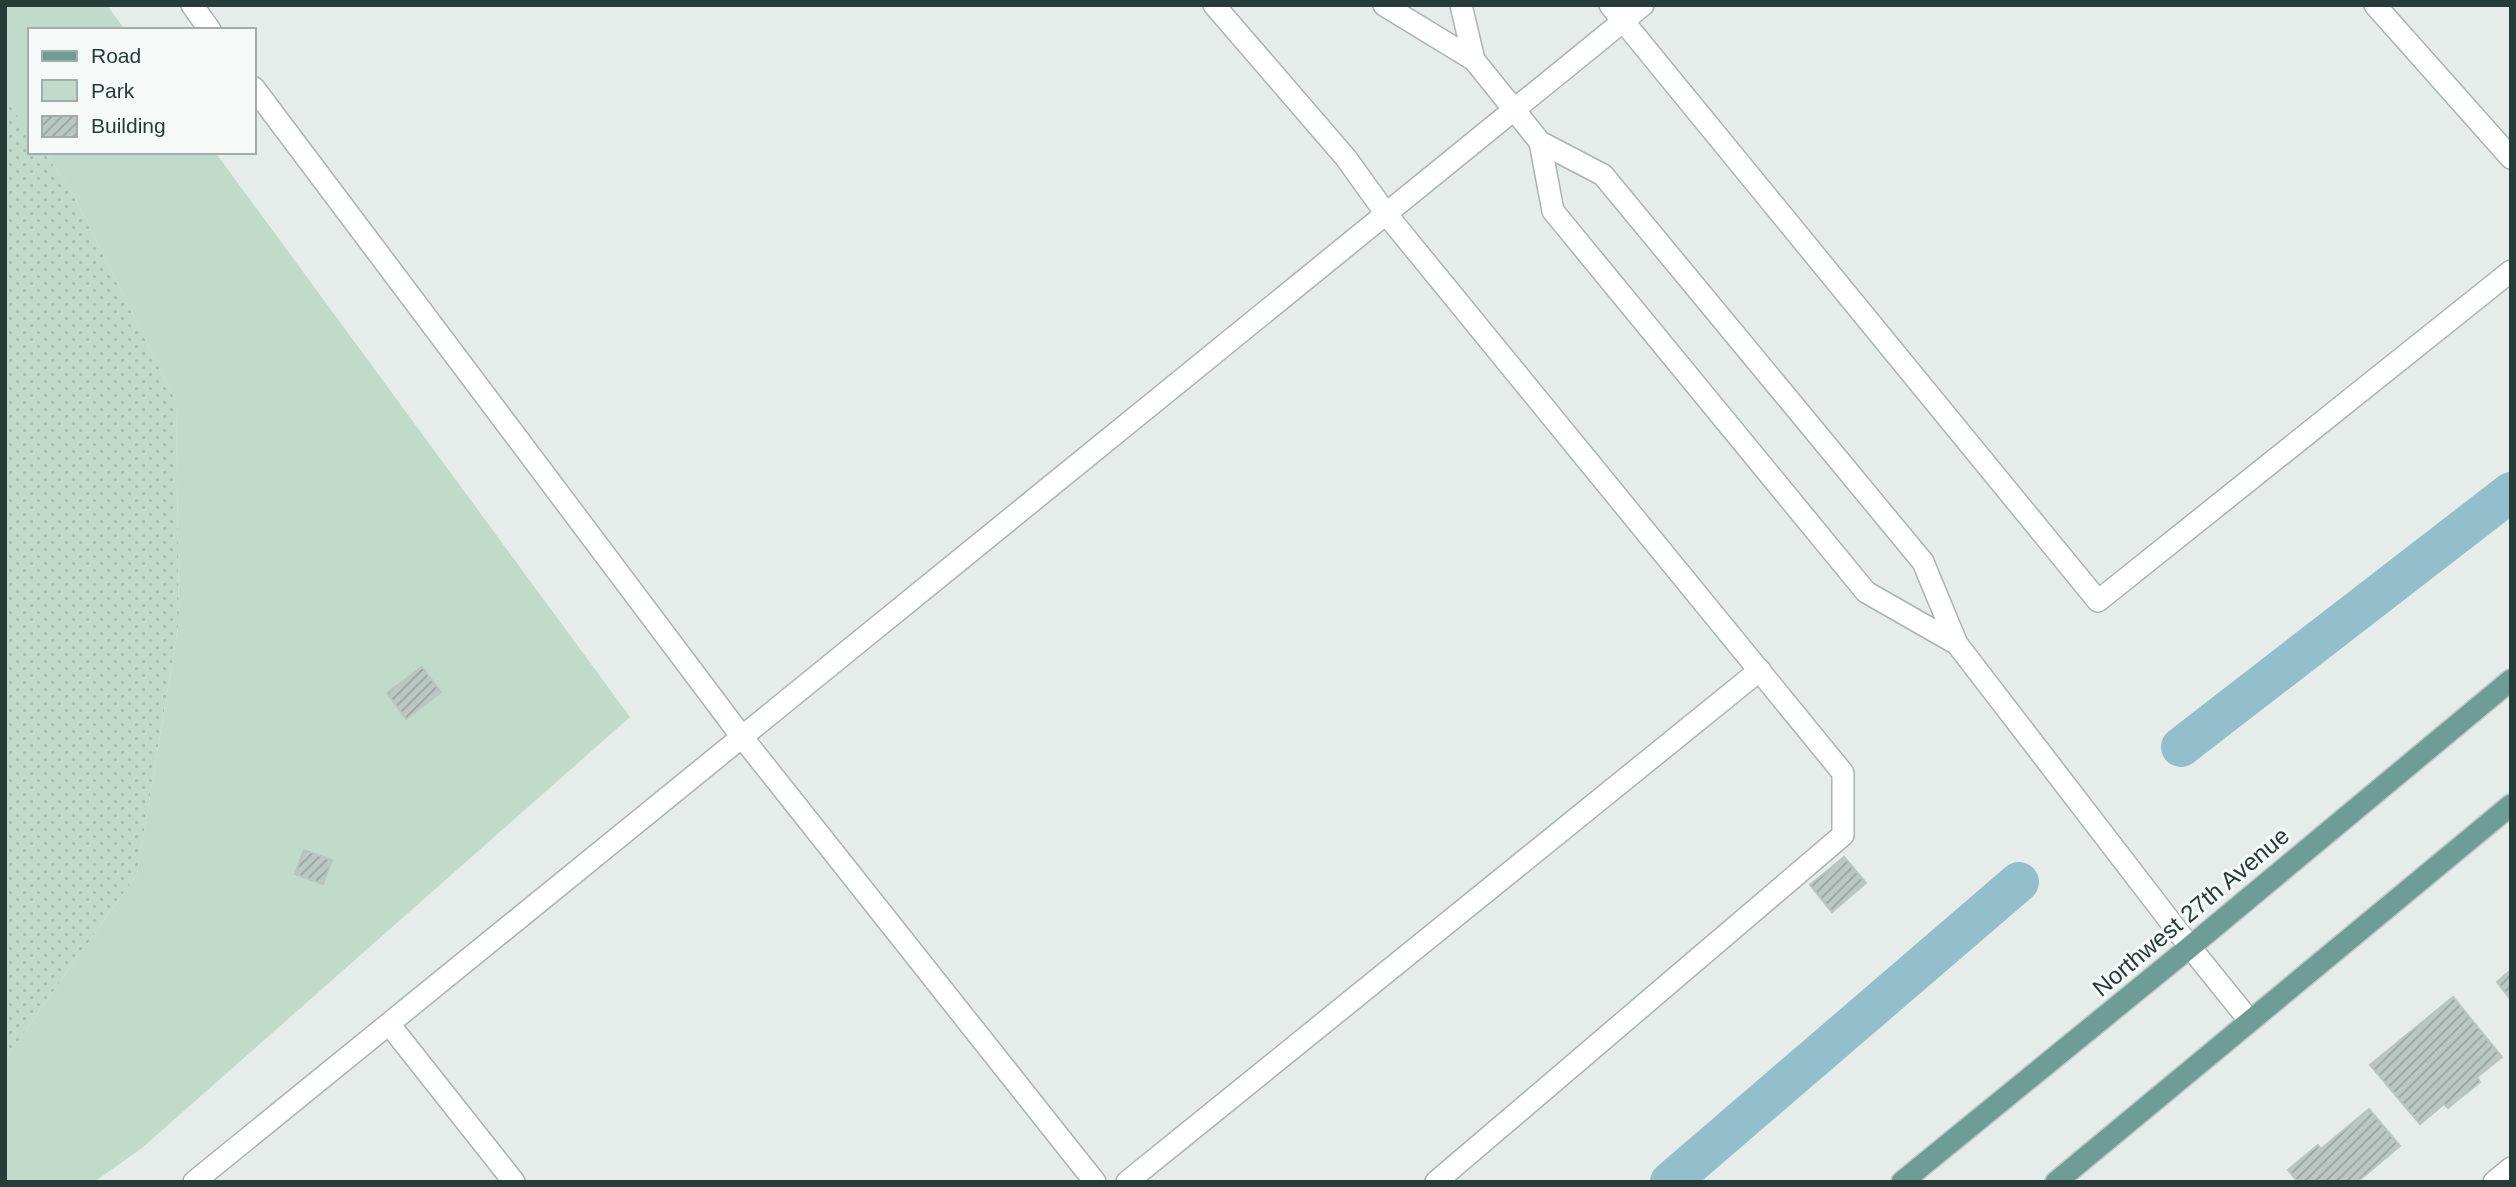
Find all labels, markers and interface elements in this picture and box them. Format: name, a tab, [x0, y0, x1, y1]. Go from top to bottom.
legend	[28, 28, 256, 154]
text: Road	[91, 44, 141, 67]
text: Park	[91, 79, 135, 102]
text: Building	[91, 114, 166, 137]
street label: Northwest 27th Avenue	[2087, 822, 2294, 1002]

